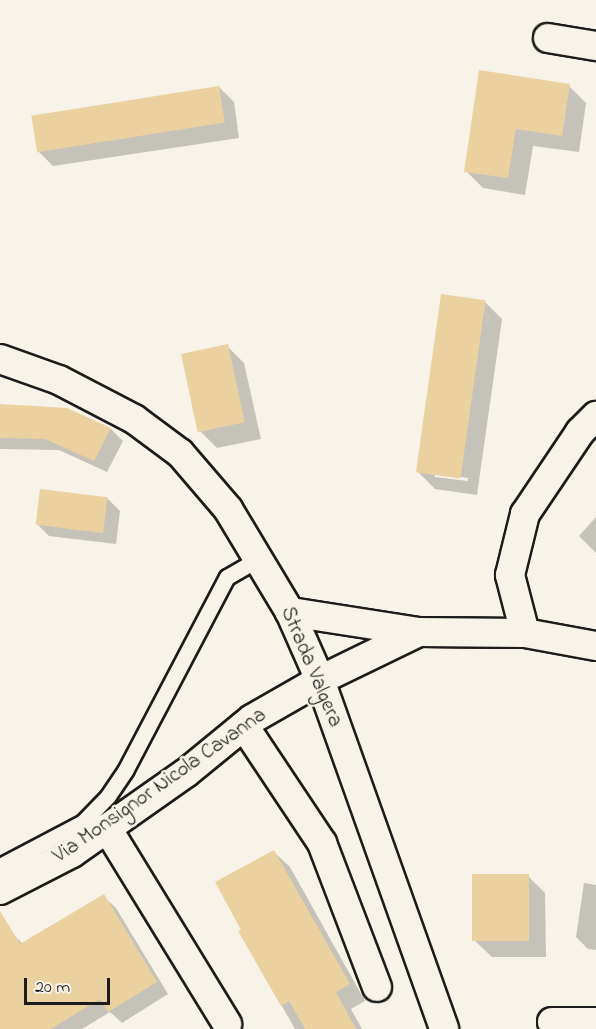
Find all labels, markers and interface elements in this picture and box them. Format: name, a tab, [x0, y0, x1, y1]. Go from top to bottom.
street label: Strada Valgera	[274, 603, 348, 731]
street label: Via Monsignor Nicola Cavanna	[49, 703, 271, 869]
scale bar	[27, 966, 112, 1004]
text: 20 m	[35, 975, 70, 1001]

